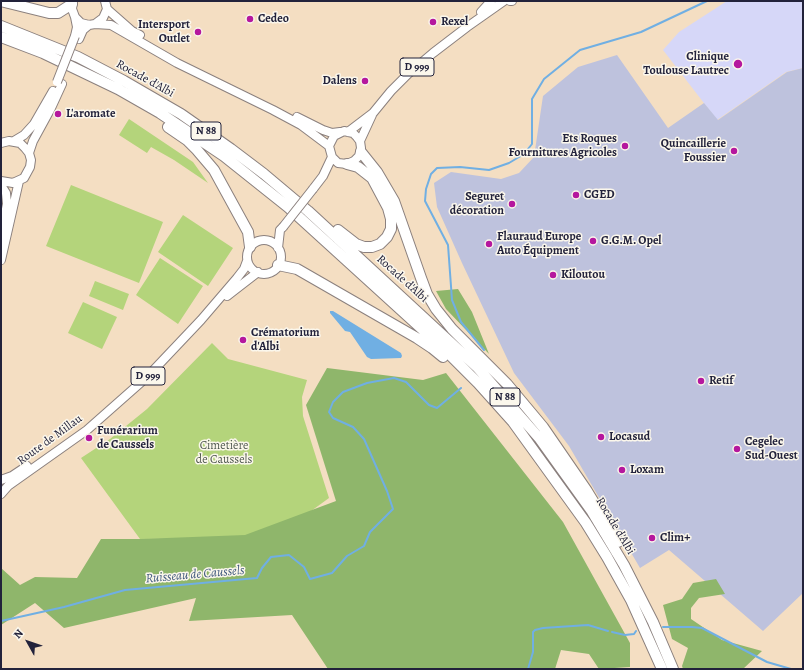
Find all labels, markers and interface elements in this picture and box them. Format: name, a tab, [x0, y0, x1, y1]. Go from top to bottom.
place label: Cedeo	[258, 12, 289, 26]
marker: Cedeo	[245, 14, 255, 24]
place label: Rexel	[441, 15, 468, 29]
marker: Rexel	[428, 17, 438, 27]
place label: Intersport Outlet	[138, 18, 190, 46]
marker: Intersport Outlet	[193, 27, 203, 37]
place label: Clinique Toulouse Lautrec	[643, 50, 729, 78]
street label: Rocade d'Albi	[113, 57, 177, 101]
road number: D 999	[400, 58, 434, 76]
marker: Clinique Toulouse Lautrec	[732, 58, 744, 70]
place label: Dalens	[323, 74, 357, 88]
marker: Dalens	[360, 76, 370, 86]
place label: L'aromate	[66, 107, 115, 121]
marker: L'aromate	[53, 109, 63, 119]
road number: N 88	[191, 122, 221, 140]
place label: Ets Roques Fournitures Agricoles	[509, 132, 617, 160]
place label: Quincaillerie Foussier	[661, 137, 726, 165]
marker: Ets Roques Fournitures Agricoles	[620, 141, 630, 151]
marker: Quincaillerie Foussier	[729, 146, 739, 156]
place label: CGED	[584, 188, 615, 202]
place label: Seguret décoration	[450, 190, 504, 218]
marker: CGED	[571, 190, 581, 200]
marker: Seguret décoration	[507, 199, 517, 209]
place label: Flauraud Europe Auto Équipment	[497, 230, 581, 258]
place label: G.G.M. Opel	[601, 234, 662, 248]
marker: G.G.M. Opel	[588, 236, 598, 246]
marker: Flauraud Europe Auto Équipment	[484, 239, 494, 249]
street label: Rocade d'Albi	[373, 252, 431, 306]
place label: Kiloutou	[561, 268, 605, 282]
marker: Kiloutou	[548, 270, 558, 280]
place label: Crématorium d'Albi	[251, 326, 320, 354]
marker: Crématorium d'Albi	[238, 335, 248, 345]
road number: D 999	[131, 367, 165, 385]
place label: Retif	[709, 374, 733, 388]
marker: Retif	[696, 376, 706, 386]
road number: N 88	[490, 388, 520, 406]
street label: Route de Millau	[15, 412, 85, 468]
place label: Funérarium de Caussels	[97, 424, 158, 452]
place label: Locasud	[609, 430, 650, 444]
marker: Locasud	[596, 432, 606, 442]
marker: Funérarium de Caussels	[84, 433, 94, 443]
place label: Cegelec Sud-Ouest	[745, 435, 798, 463]
park label: Cimetière de Caussels	[196, 439, 252, 467]
marker: Cegelec Sud-Ouest	[732, 444, 742, 454]
place label: Loxam	[630, 463, 664, 477]
marker: Loxam	[617, 465, 627, 475]
street label: Rocade d'Albi	[592, 495, 638, 557]
place label: Clim+	[660, 531, 690, 545]
marker: Clim+	[647, 533, 657, 543]
water label: Ruisseau de Caussels	[145, 563, 245, 587]
north arrow	[8, 622, 48, 662]
text: N	[10, 626, 27, 642]

